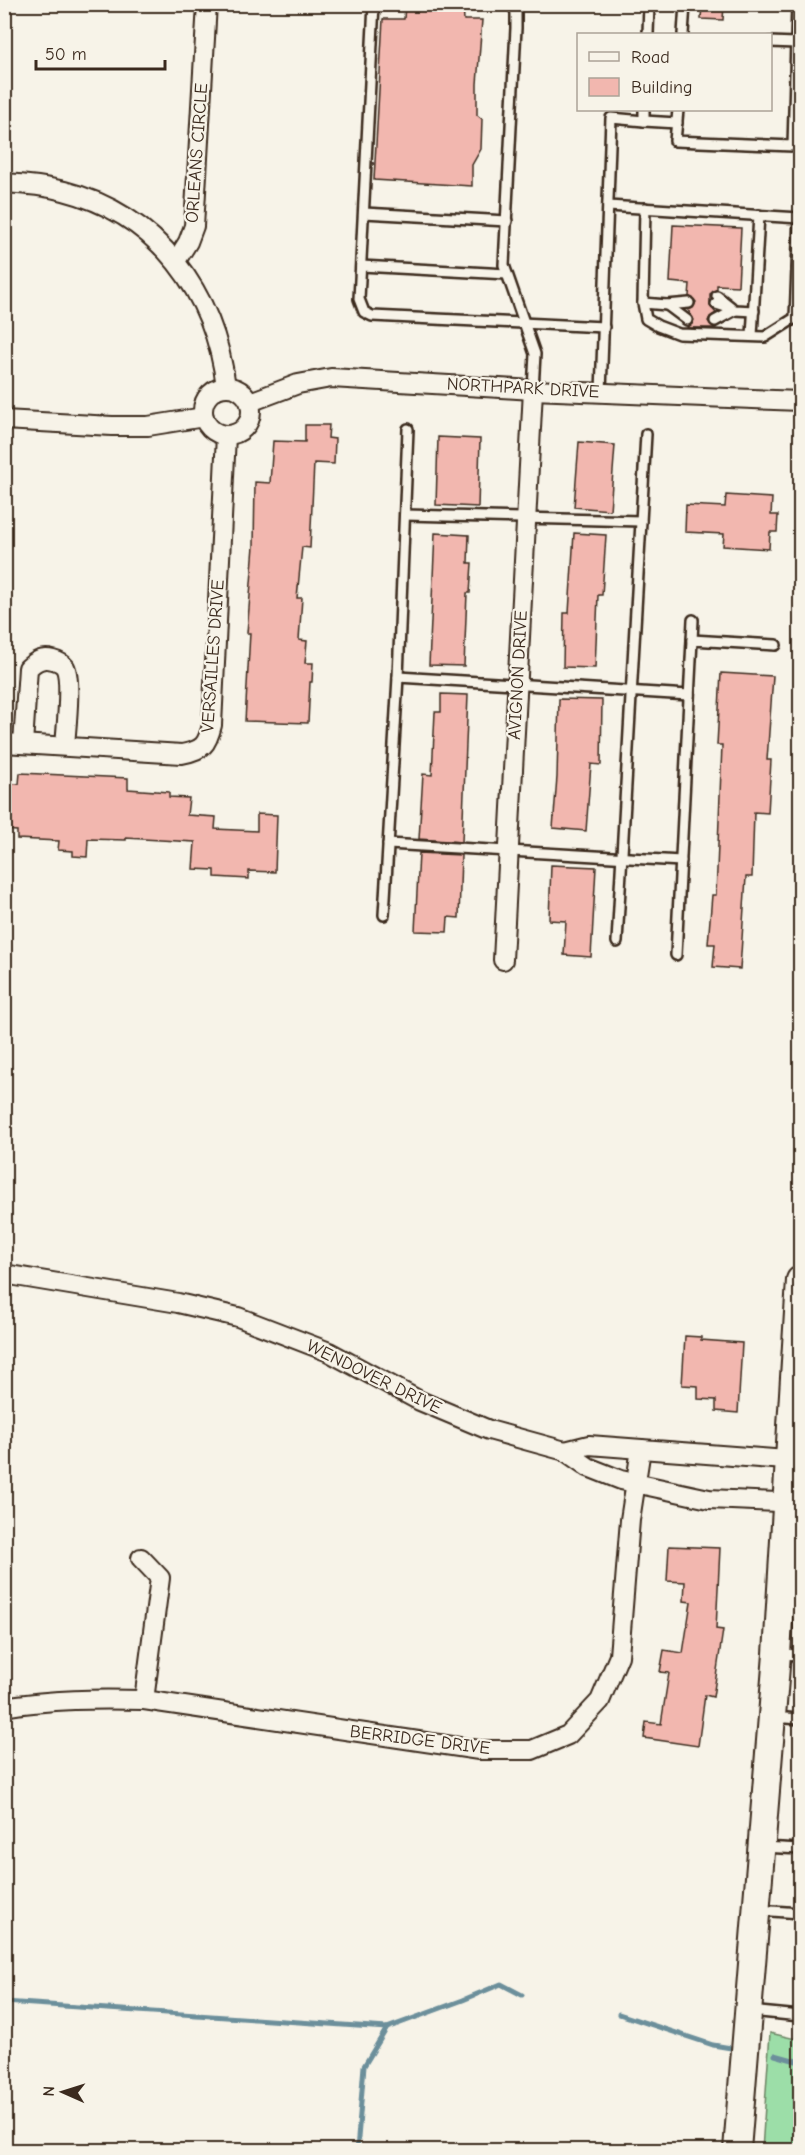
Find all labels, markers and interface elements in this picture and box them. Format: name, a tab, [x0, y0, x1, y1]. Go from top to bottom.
scale bar	[36, 33, 165, 71]
legend	[577, 33, 772, 111]
text: 50 m	[45, 44, 87, 65]
text: Road	[631, 47, 670, 68]
text: Building	[631, 77, 693, 98]
street label: ORLEANS CIRCLE	[182, 82, 212, 224]
street label: NORTHPARK DRIVE	[446, 374, 600, 402]
street label: VERSAILLES DRIVE	[197, 579, 229, 733]
street label: AVIGNON DRIVE	[504, 610, 532, 740]
street label: WENDOVER DRIVE	[303, 1335, 445, 1419]
street label: BERRIDGE DRIVE	[349, 1721, 491, 1759]
north arrow	[33, 2062, 93, 2122]
text: N	[40, 2086, 58, 2097]

